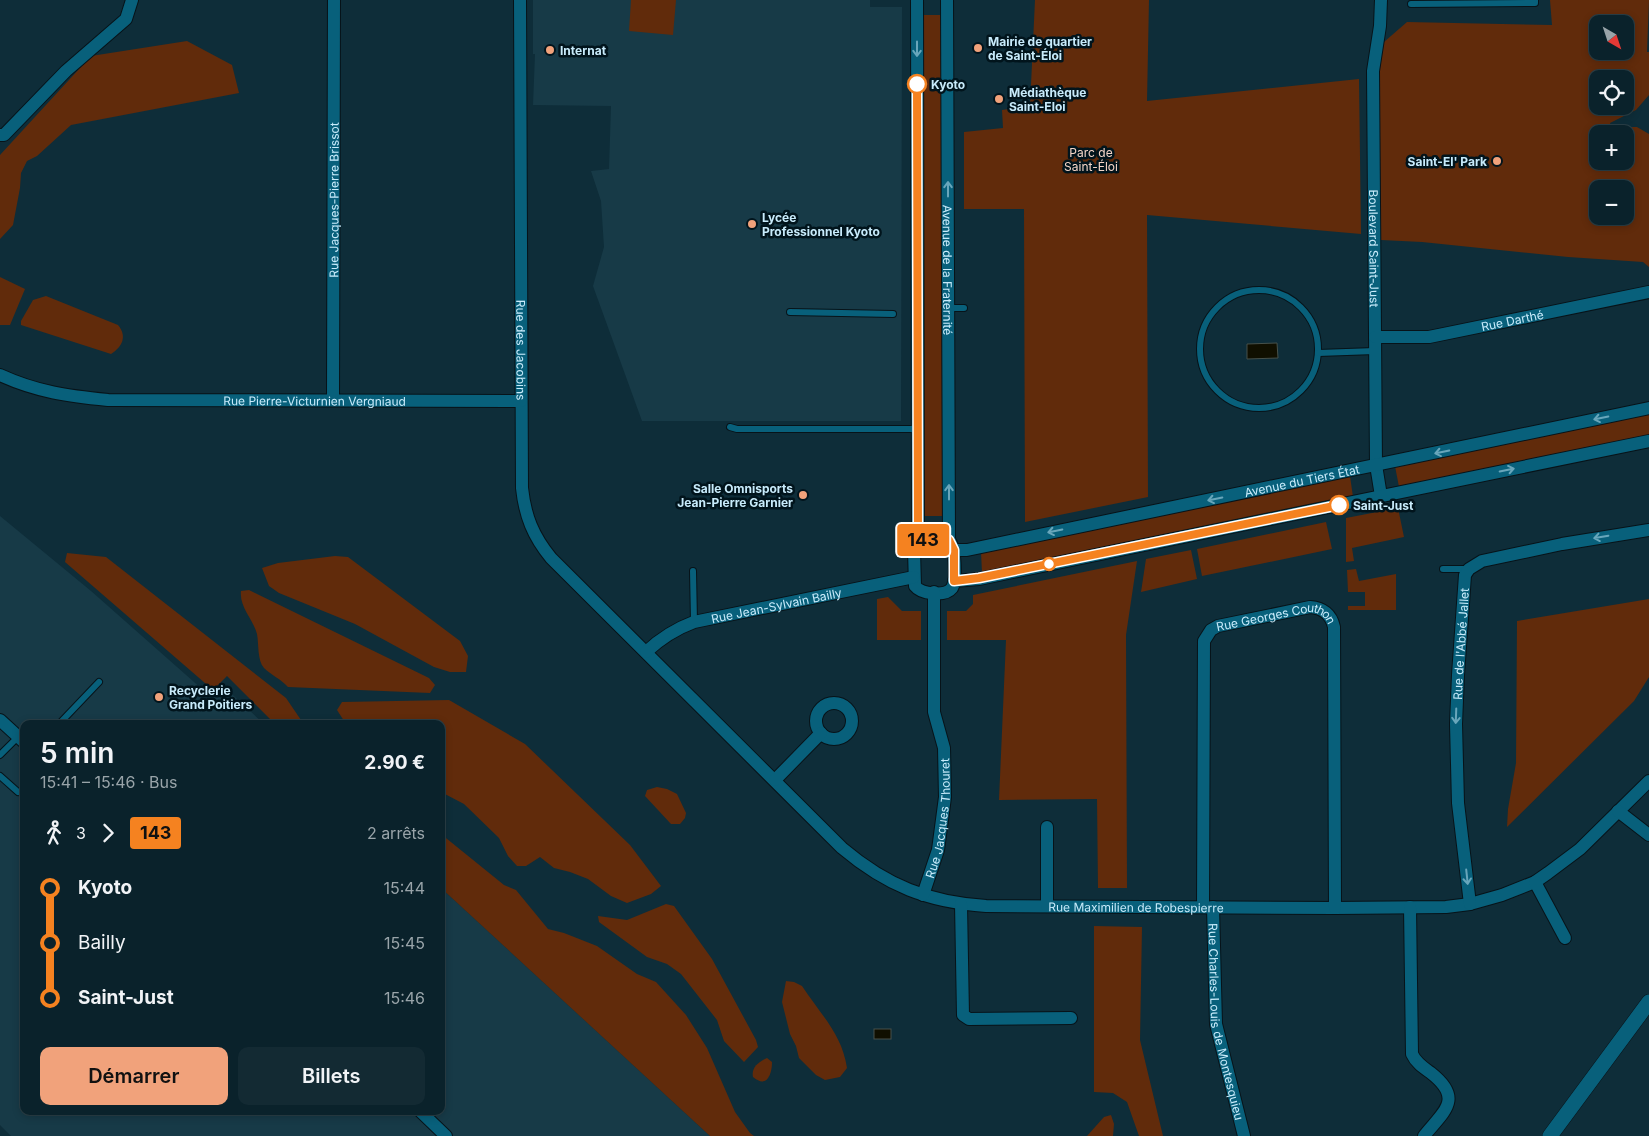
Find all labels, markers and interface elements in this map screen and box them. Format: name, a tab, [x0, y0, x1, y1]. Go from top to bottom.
north arrow	[1589, 15, 1634, 60]
map controls	[1589, 15, 1634, 225]
place label: Mairie de quartier de Saint-Éloi	[988, 34, 1092, 63]
one-way arrow	[912, 40, 922, 56]
marker: Mairie de quartier de Saint-Éloi	[972, 42, 984, 54]
place label: Internat	[560, 43, 607, 58]
marker: Internat	[544, 44, 556, 56]
button: locate	[1589, 70, 1634, 115]
marker: Kyoto	[907, 74, 927, 94]
place label: Kyoto	[931, 77, 965, 92]
place label: Médiathèque Saint-Eloi	[1009, 85, 1086, 114]
marker: Médiathèque Saint-Eloi	[993, 93, 1005, 105]
street label: Rue Jacques-Pierre Brissot	[326, 122, 341, 278]
button: +	[1589, 125, 1634, 170]
park label: Parc de Saint-Éloi	[1064, 145, 1118, 174]
place label: Saint-El' Park	[1408, 154, 1487, 169]
marker: Saint-El' Park	[1491, 155, 1503, 167]
button: −	[1589, 180, 1634, 225]
one-way arrow	[943, 181, 953, 198]
street label: Boulevard Saint-Just	[1366, 190, 1382, 307]
street label: Avenue de la Fraternité	[940, 205, 956, 335]
place label: Lycée Professionnel Kyoto	[762, 210, 880, 239]
marker: Lycée Professionnel Kyoto	[746, 218, 758, 230]
street label: Rue des Jacobins	[514, 300, 529, 400]
street label: Rue Darthé	[1480, 306, 1545, 334]
street label: Rue Pierre-Victurnien Vergniaud	[223, 393, 406, 408]
one-way arrow	[1594, 414, 1610, 424]
one-way arrow	[1435, 447, 1451, 457]
street label: Avenue du Tiers État	[1243, 461, 1361, 500]
one-way arrow	[1499, 465, 1515, 474]
place label: Salle Omnisports Jean-Pierre Garnier	[677, 481, 793, 510]
one-way arrow	[944, 484, 954, 500]
marker: Salle Omnisports Jean-Pierre Garnier	[797, 489, 809, 501]
one-way arrow	[1207, 494, 1223, 504]
marker: Saint-Just	[1329, 495, 1349, 515]
place label: Saint-Just	[1353, 498, 1414, 513]
line badge: 143	[894, 524, 952, 556]
one-way arrow	[1048, 527, 1064, 537]
text: 143	[907, 529, 939, 550]
one-way arrow	[1593, 532, 1609, 542]
unlabelled marker	[1042, 557, 1056, 571]
street label: Rue Jean-Sylvain Bailly	[710, 584, 843, 626]
street label: Rue de l'Abbé Jallet	[1449, 587, 1472, 700]
text: Rue Georges Couthon	[1215, 599, 1340, 634]
street label: Rue Georges Couthon	[1210, 621, 1336, 637]
place label: Recyclerie Grand Poitiers	[169, 683, 253, 712]
marker: Recyclerie Grand Poitiers	[153, 691, 165, 703]
one-way arrow	[1452, 707, 1461, 723]
text: 5 min	[40, 736, 114, 770]
text: 2.90 €	[364, 751, 425, 774]
street label: Rue Jacques Thouret	[922, 758, 953, 880]
text: 15:41 – 15:46 · Bus	[40, 772, 177, 792]
icon: walk	[40, 819, 68, 847]
icon: forward	[94, 819, 122, 847]
text: 143	[140, 822, 171, 843]
text: 3	[76, 823, 86, 843]
text: 2 arrêts	[367, 823, 425, 843]
one-way arrow	[1463, 869, 1472, 885]
text: Kyoto	[78, 876, 132, 899]
text: 15:44	[383, 878, 425, 898]
street label: Rue Maximilien de Robespierre	[1048, 899, 1224, 915]
street label: Rue Charles-Louis de Montesquieu	[1206, 923, 1247, 1122]
text: Bailly	[78, 931, 126, 954]
text: 15:45	[384, 933, 425, 953]
text: Saint-Just	[78, 986, 174, 1009]
text: 15:46	[384, 988, 425, 1008]
button: Démarrer	[40, 1047, 228, 1105]
button: Billets	[238, 1047, 425, 1105]

